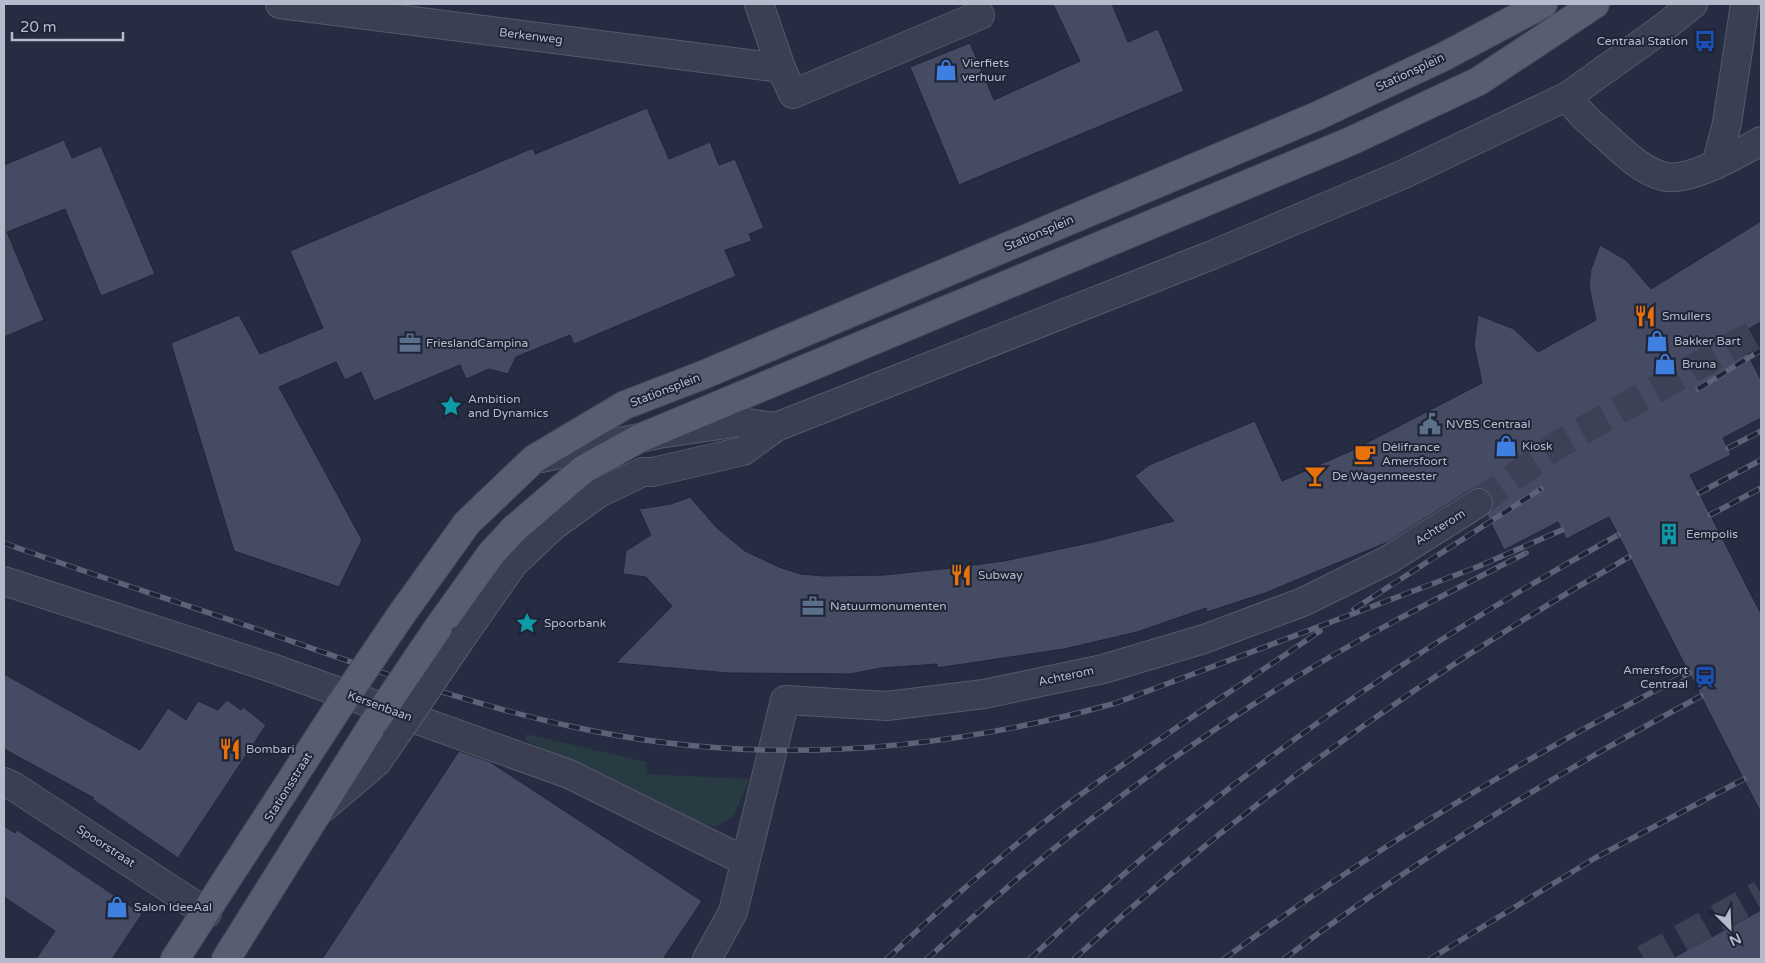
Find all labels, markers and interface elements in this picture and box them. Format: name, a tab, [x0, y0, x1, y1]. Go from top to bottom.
scale bar	[12, 10, 124, 42]
text: 20 m	[20, 18, 57, 36]
street label: Berkenweg	[498, 25, 564, 47]
bus stop icon: Centraal Station	[1692, 28, 1718, 54]
place label: Centraal Station	[1597, 34, 1688, 48]
street label: Stationsplein	[1374, 50, 1446, 94]
place label: Vierfiets verhuur	[962, 56, 1010, 84]
shop icon: Vierfiets verhuur	[933, 57, 959, 83]
street label: Stationsplein	[1002, 212, 1076, 254]
restaurant icon: Smullers	[1632, 303, 1658, 329]
place label: Smullers	[1662, 309, 1711, 323]
shop icon: Bakker Bart	[1644, 328, 1670, 354]
office icon: FrieslandCampina	[397, 330, 423, 356]
place label: Bakker Bart	[1674, 334, 1741, 348]
place label: FrieslandCampina	[426, 336, 528, 350]
shop icon: Bruna	[1652, 351, 1678, 377]
place label: Bruna	[1682, 357, 1716, 371]
street label: Stationsplein	[628, 370, 702, 410]
place label: Ambition and Dynamics	[468, 392, 549, 420]
place icon: Ambition and Dynamics	[438, 393, 464, 419]
public building icon: NVBS Centraal	[1417, 411, 1443, 437]
place label: NVBS Centraal	[1446, 417, 1531, 431]
shop icon: Kiosk	[1493, 433, 1519, 459]
place label: Kiosk	[1522, 439, 1553, 453]
place label: Délifrance Amersfoort	[1382, 440, 1447, 468]
cafe icon: Délifrance Amersfoort	[1352, 441, 1378, 467]
bar icon: De Wagenmeester	[1302, 463, 1328, 489]
place label: De Wagenmeester	[1332, 469, 1437, 483]
street label: Achterom	[1412, 506, 1468, 548]
building icon: Eempolis	[1656, 521, 1682, 547]
place label: Eempolis	[1686, 527, 1738, 541]
restaurant icon: Subway	[948, 562, 974, 588]
place label: Subway	[978, 568, 1023, 582]
office icon: Natuurmonumenten	[800, 593, 826, 619]
place label: Natuurmonumenten	[830, 599, 947, 613]
place icon: Spoorbank	[514, 610, 540, 636]
place label: Spoorbank	[544, 616, 607, 630]
street label: Achterom	[1037, 663, 1095, 689]
place label: Amersfoort Centraal	[1623, 663, 1688, 691]
station icon: Amersfoort Centraal	[1692, 664, 1718, 690]
street label: Kersenbaan	[346, 688, 414, 724]
restaurant icon: Bombari	[217, 736, 243, 762]
place label: Bombari	[246, 742, 294, 756]
street label: Stationsstraat	[261, 749, 315, 824]
street label: Spoorstraat	[74, 822, 138, 870]
shop icon: Salon IdeeAal	[104, 894, 130, 920]
place label: Salon IdeeAal	[134, 900, 212, 914]
north arrow	[1705, 903, 1755, 953]
text: N	[1726, 929, 1744, 949]

